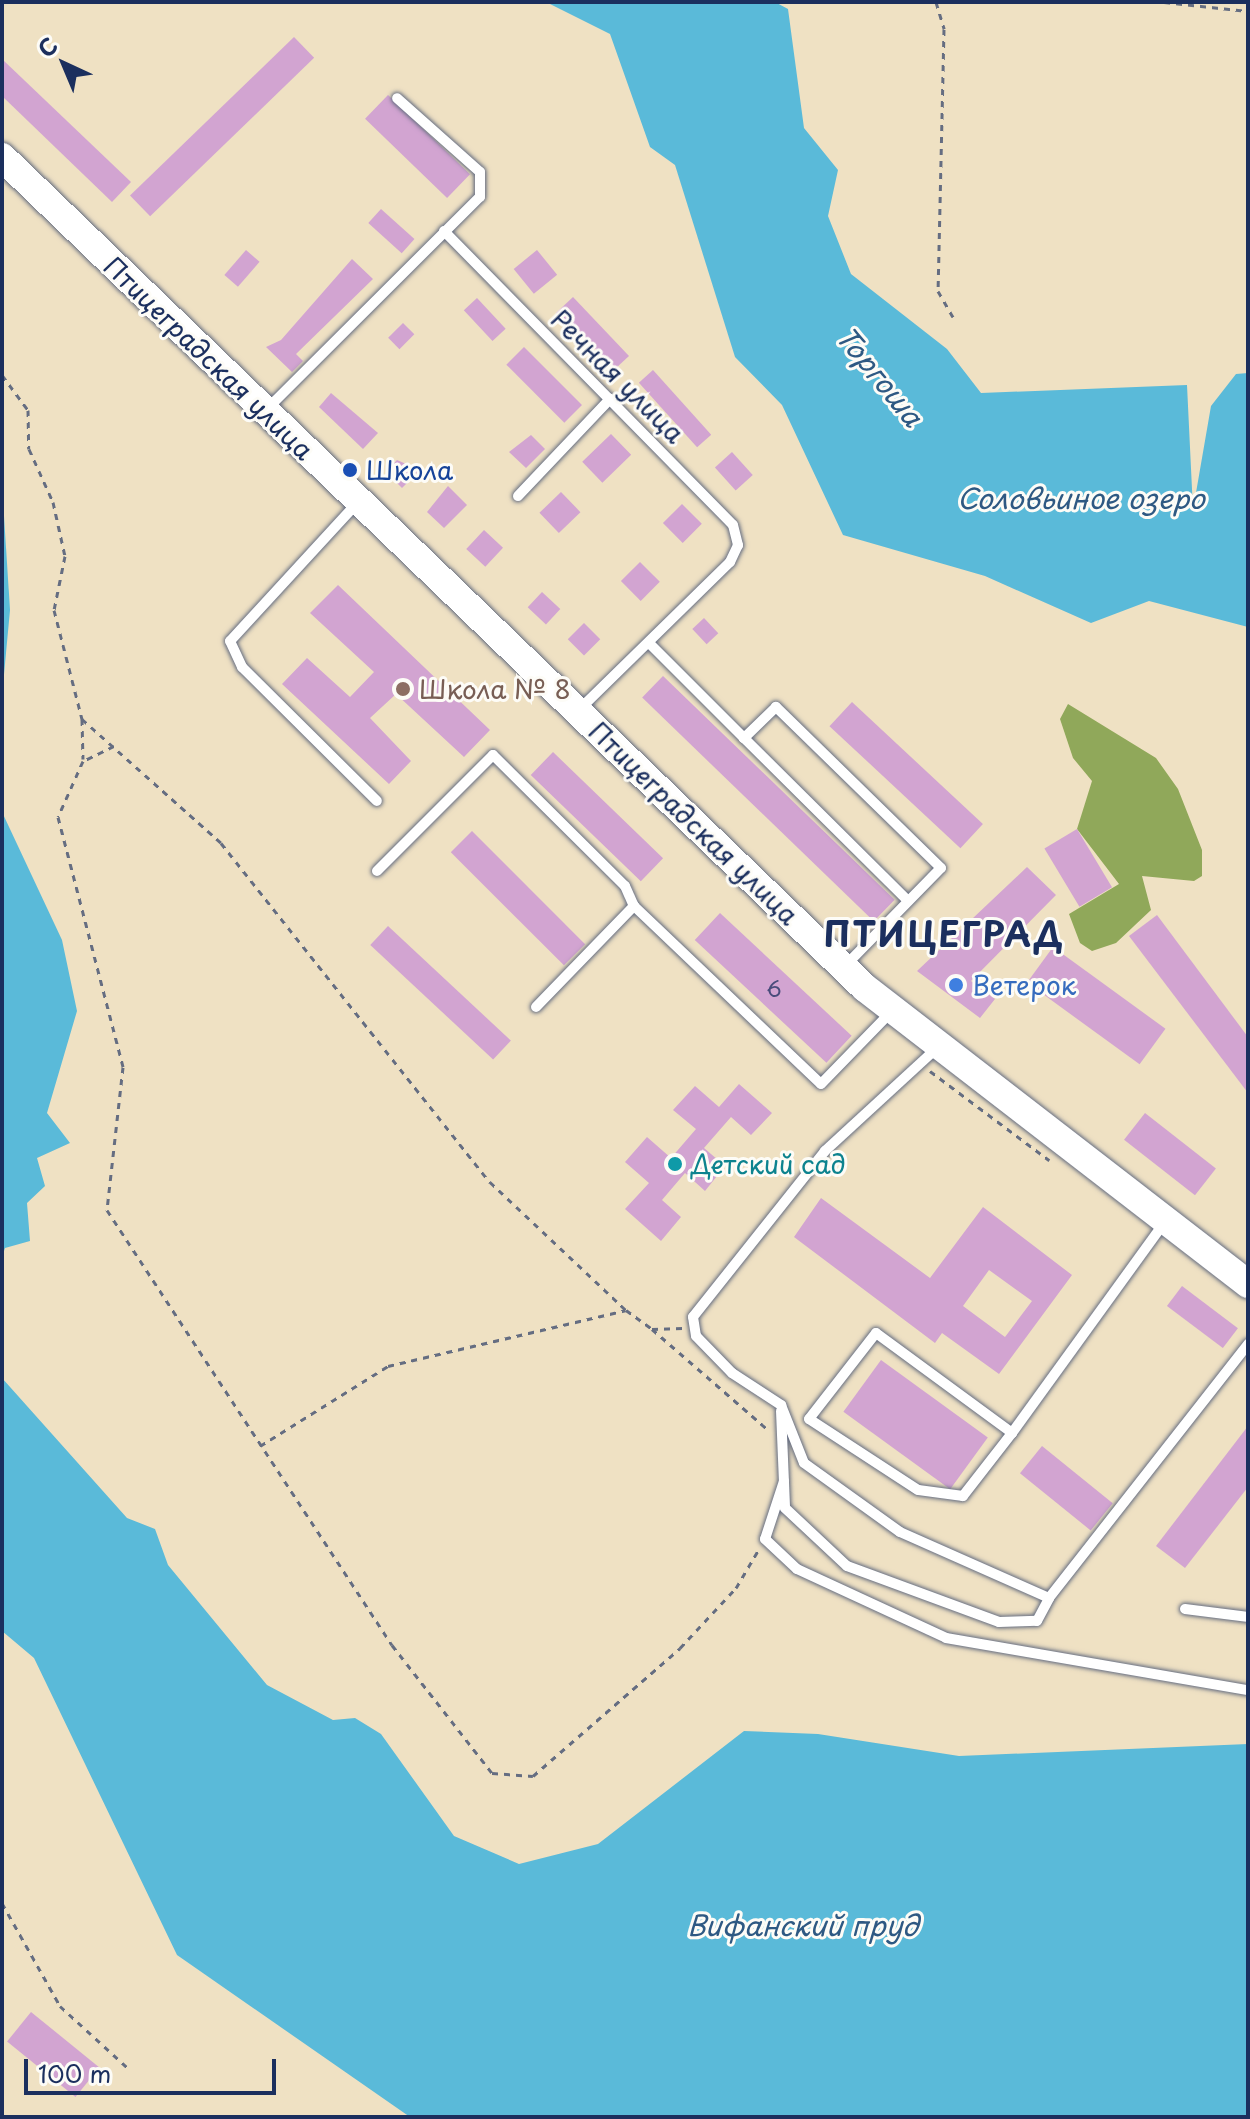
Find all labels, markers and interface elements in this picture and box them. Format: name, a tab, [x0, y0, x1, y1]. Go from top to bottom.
north arrow	[24, 24, 104, 104]
text: С	[30, 29, 64, 64]
street label: Птицеградская улица	[98, 250, 320, 466]
street label: Речная улица	[544, 302, 692, 450]
water label: Торгоша	[830, 319, 930, 433]
place label: Школа	[366, 454, 453, 486]
marker: Школа	[341, 461, 359, 479]
water label: Соловьиное озеро	[957, 481, 1205, 515]
place label: Школа № 8	[419, 673, 571, 705]
marker: Школа № 8	[394, 680, 412, 698]
street label: Птицеградская улица	[583, 715, 805, 931]
district label: ПТИЦЕГРАД	[826, 914, 1062, 954]
place label: Ветерок	[972, 969, 1076, 1001]
house number: 6	[766, 975, 782, 1001]
marker: Ветерок	[947, 976, 965, 994]
place label: Детский сад	[691, 1148, 848, 1180]
marker: Детский сад	[666, 1155, 684, 1173]
water label: Вифанский пруд	[687, 1908, 919, 1942]
scale bar	[28, 2043, 280, 2093]
text: 100 m	[38, 2055, 111, 2091]

